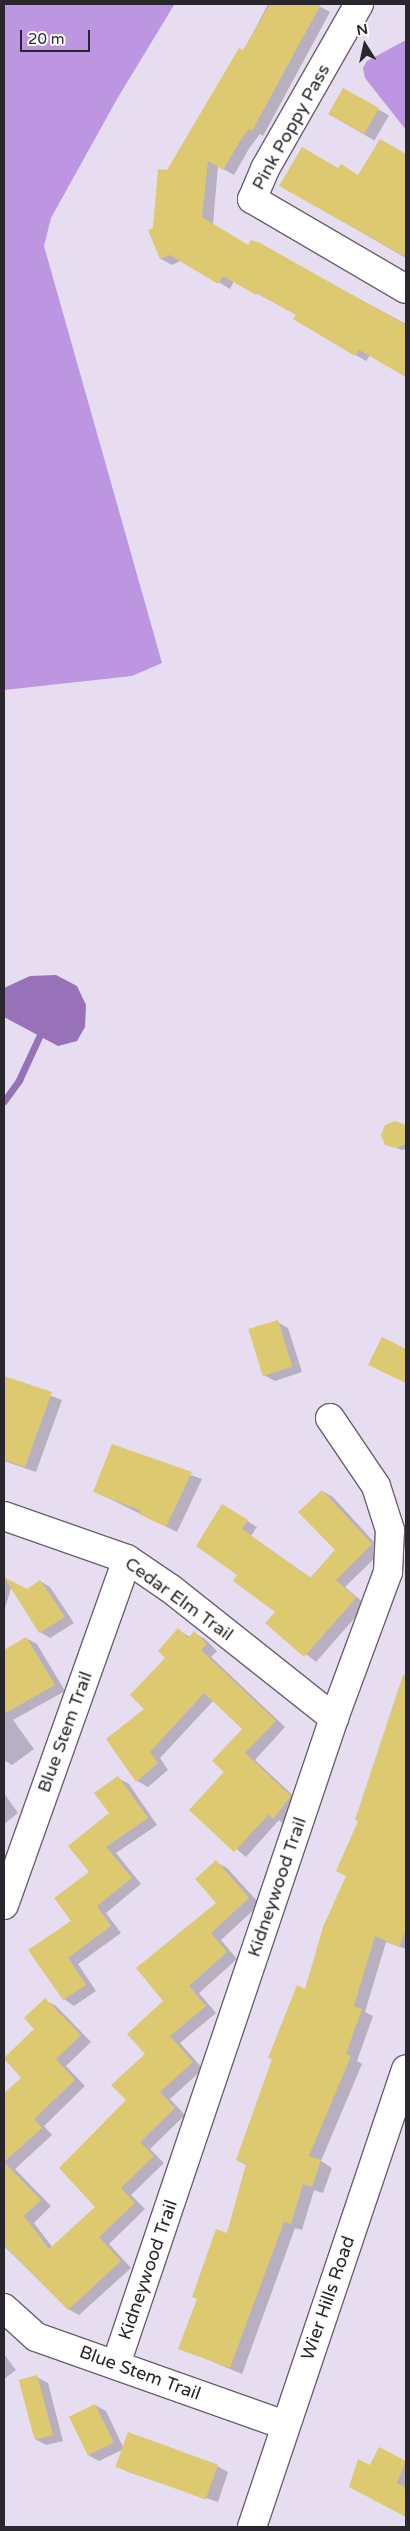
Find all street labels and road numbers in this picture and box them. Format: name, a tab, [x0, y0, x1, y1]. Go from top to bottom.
street label: Pink Poppy Pass	[247, 60, 335, 194]
street label: Cedar Elm Trail	[121, 1553, 237, 1645]
street label: Blue Stem Trail	[33, 1668, 97, 1796]
street label: Kidneywood Trail	[243, 1814, 311, 1960]
street label: Kidneywood Trail	[114, 2197, 182, 2343]
street label: Wier Hills Road	[297, 2233, 359, 2363]
street label: Blue Stem Trail	[76, 2341, 204, 2405]

